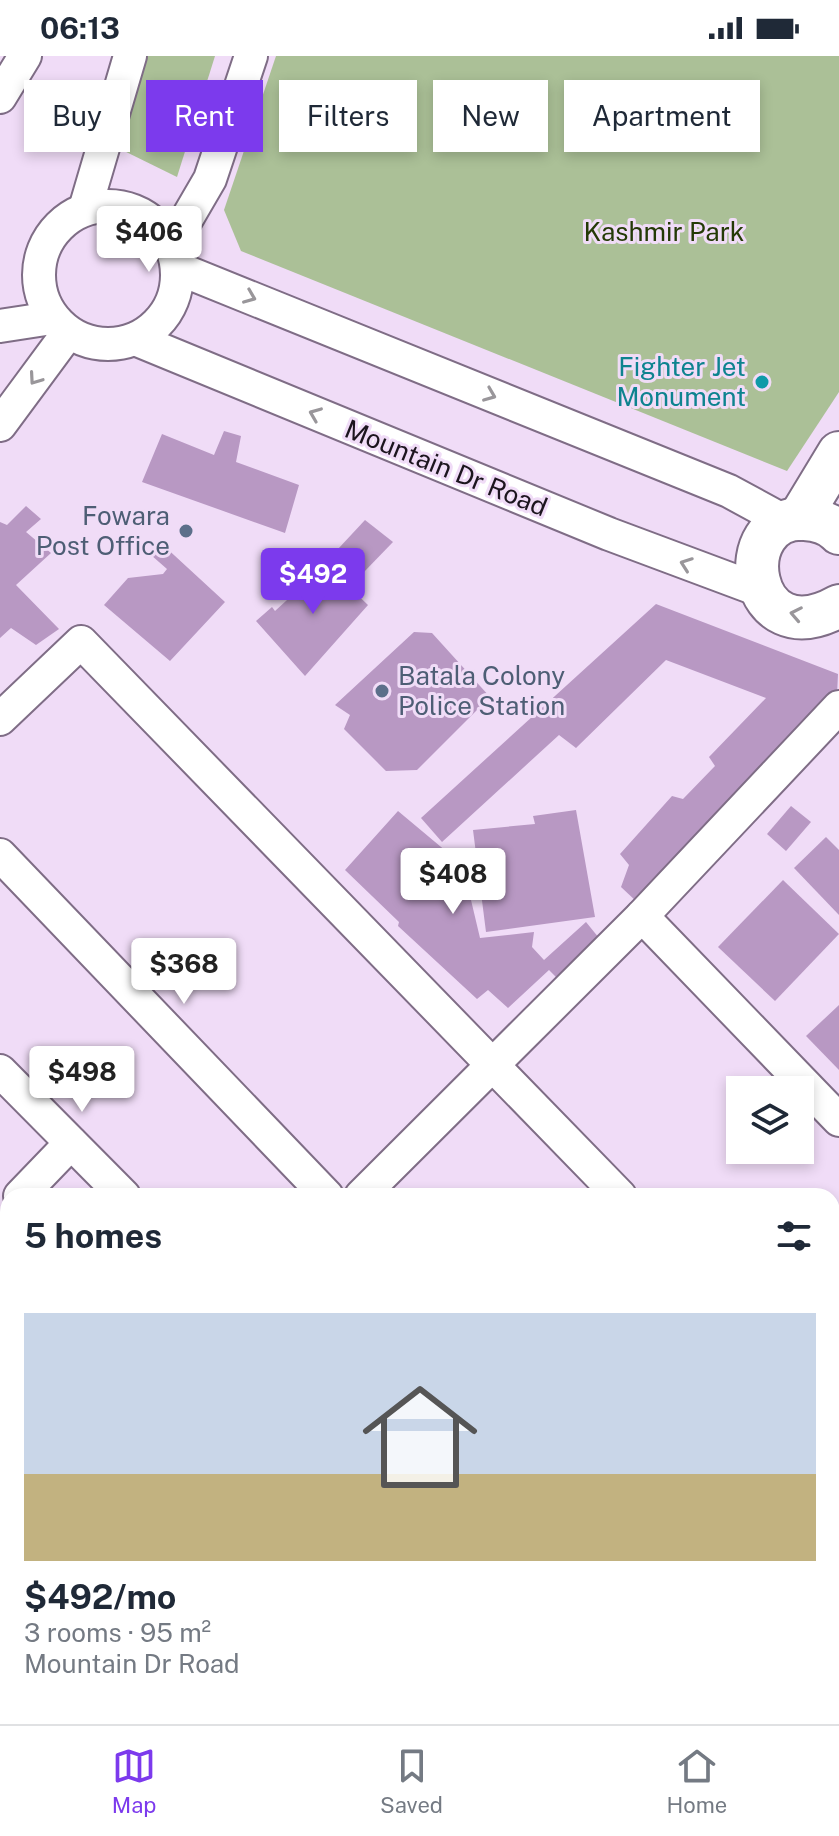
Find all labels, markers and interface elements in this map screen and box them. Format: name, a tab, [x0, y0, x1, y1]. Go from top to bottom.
text: 06:13	[40, 10, 120, 46]
chip: Buy	[24, 80, 130, 152]
chip: Rent	[146, 80, 263, 152]
chip: Filters	[279, 80, 417, 152]
chip: New	[433, 80, 548, 152]
chip: Apartment	[564, 80, 760, 152]
pin: $406	[102, 206, 196, 274]
text: $406	[115, 216, 183, 247]
park label: Kashmir Park	[584, 216, 744, 247]
one-way arrow	[242, 287, 256, 304]
place label: Fighter Jet Monument	[616, 351, 746, 412]
one-way arrow	[30, 371, 45, 385]
marker: Fighter Jet Monument	[753, 373, 771, 391]
one-way arrow	[482, 385, 496, 402]
one-way arrow	[309, 408, 323, 424]
street label: Mountain Dr Road	[340, 413, 552, 522]
place label: Fowara Post Office	[36, 500, 170, 561]
marker: Fowara Post Office	[177, 522, 195, 540]
pin: $492	[266, 548, 360, 616]
one-way arrow	[680, 557, 694, 574]
text: $492	[279, 558, 347, 589]
one-way arrow	[789, 607, 803, 624]
place label: Batala Colony Police Station	[398, 660, 565, 721]
marker: Batala Colony Police Station	[373, 682, 391, 700]
pin: $408	[406, 848, 500, 916]
text: $408	[419, 858, 487, 889]
pin: $368	[137, 938, 231, 1006]
text: $368	[149, 948, 219, 979]
pin: $498	[35, 1046, 129, 1114]
text: $498	[47, 1056, 117, 1087]
map controls	[726, 1076, 814, 1164]
button: layers	[726, 1076, 814, 1164]
icon: filters	[772, 1214, 816, 1258]
text: 5 homes	[24, 1216, 162, 1256]
icon: home	[348, 1365, 492, 1509]
text: $492/mo	[24, 1577, 176, 1617]
text: 3 rooms · 95 m²	[24, 1617, 211, 1648]
text: Mountain Dr Road	[24, 1648, 240, 1679]
tab: Map	[112, 1744, 156, 1818]
tab: Saved	[380, 1744, 443, 1818]
tab: Home	[667, 1744, 727, 1818]

